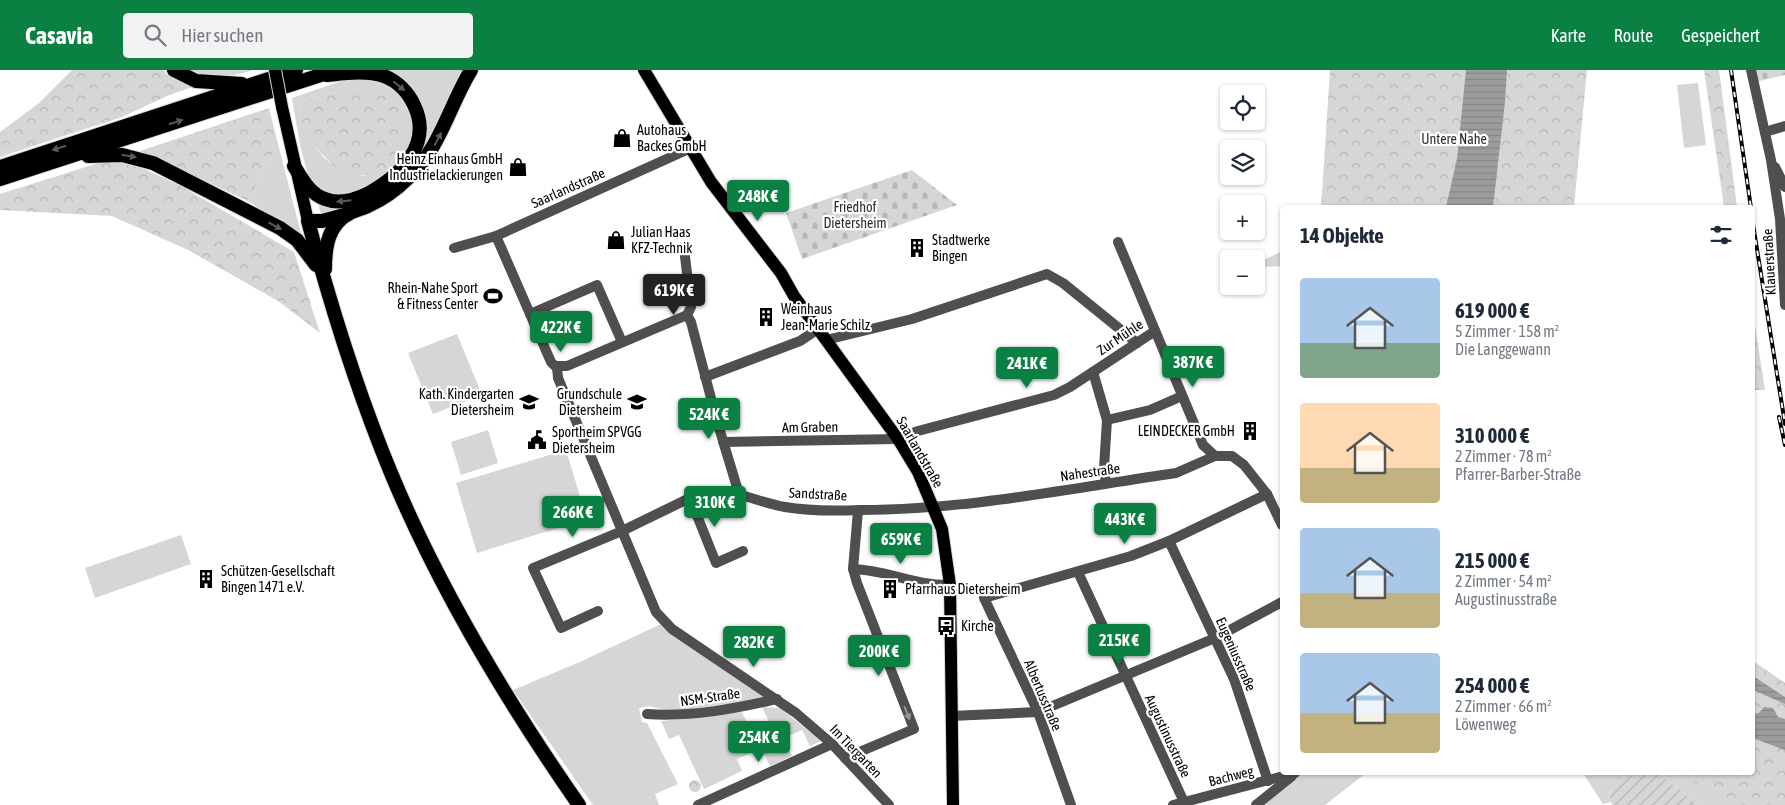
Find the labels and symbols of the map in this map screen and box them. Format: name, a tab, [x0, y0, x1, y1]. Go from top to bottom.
one-way arrow	[392, 81, 406, 91]
one-way arrow	[168, 118, 183, 125]
place label: Autohaus Backes GmbH	[637, 122, 707, 154]
shop icon: Autohaus Backes GmbH	[611, 127, 633, 149]
park label: Untere Nahe	[1421, 131, 1487, 147]
one-way arrow	[434, 132, 442, 146]
one-way arrow	[51, 145, 66, 152]
place label: Heinz Einhaus GmbH Industrielackierungen	[389, 151, 503, 183]
one-way arrow	[121, 153, 137, 161]
shop icon: Heinz Einhaus GmbH Industrielackierungen	[507, 156, 529, 178]
street label: Saarlandstraße	[529, 165, 607, 211]
pin: 248K €	[717, 180, 799, 222]
one-way arrow	[335, 197, 351, 205]
park label: Friedhof Dietersheim	[823, 199, 887, 231]
one-way arrow	[269, 221, 282, 230]
place label: Julian Haas KFZ-Technik	[631, 224, 692, 256]
street label: Klauerstraße	[1759, 228, 1779, 296]
shop icon: Julian Haas KFZ-Technik	[605, 229, 627, 251]
place label: Stadtwerke Bingen	[932, 232, 990, 264]
building icon: Stadtwerke Bingen	[906, 237, 928, 259]
pin: 619K €	[633, 274, 715, 316]
place label: Rhein-Nahe Sport & Fitness Center	[387, 280, 479, 312]
sports icon: Rhein-Nahe Sport & Fitness Center	[482, 285, 504, 307]
place label: Weinhaus Jean-Marie Schilz	[781, 301, 870, 333]
building icon: Weinhaus Jean-Marie Schilz	[755, 306, 777, 328]
pin: 422K €	[520, 310, 602, 353]
street label: Zur Mühle	[1094, 316, 1146, 358]
pin: 241K €	[986, 346, 1068, 389]
pin: 387K €	[1152, 346, 1234, 388]
place label: Kath. Kindergarten Dietersheim	[419, 386, 514, 418]
place label: Grundschule Dietersheim	[557, 386, 622, 418]
school or university icon: Kath. Kindergarten Dietersheim	[518, 391, 540, 413]
school or university icon: Grundschule Dietersheim	[626, 391, 648, 413]
pin: 524K €	[668, 398, 750, 440]
street label: Saarlandstraße	[893, 414, 947, 490]
street label: Am Graben	[782, 419, 838, 435]
building icon: LEINDECKER GmbH	[1239, 420, 1261, 442]
place label: LEINDECKER GmbH	[1138, 423, 1235, 439]
place label: Sportheim SPVGG Dietersheim	[552, 424, 642, 456]
public building icon: Sportheim SPVGG Dietersheim	[526, 429, 548, 451]
street label: Nahestraße	[1059, 460, 1121, 484]
street label: Sandstraße	[789, 484, 847, 504]
pin: 310K €	[674, 486, 756, 528]
pin: 266K €	[532, 496, 614, 538]
pin: 443K €	[1084, 502, 1166, 545]
pin: 659K €	[860, 522, 942, 565]
place label: Schützen-Gesellschaft Bingen 1471 e.V.	[221, 563, 335, 595]
building icon: Schützen-Gesellschaft Bingen 1471 e.V.	[195, 568, 217, 590]
building icon: Pfarrhaus Dietersheim	[879, 578, 901, 600]
place label: Pfarrhaus Dietersheim	[905, 581, 1021, 597]
bus stop icon: Kirche	[935, 615, 957, 637]
street label: Eugeniusstraße	[1213, 615, 1259, 693]
place label: Kirche	[961, 618, 994, 634]
pin: 215K €	[1078, 624, 1160, 666]
pin: 282K €	[713, 626, 795, 668]
pin: 200K €	[838, 634, 920, 677]
street label: Albertusstraße	[1021, 657, 1065, 733]
street label: NSM-Straße	[679, 685, 741, 709]
street label: Augustinusstraße	[1142, 692, 1194, 780]
one-way arrow	[904, 706, 912, 720]
pin: 254K €	[718, 720, 800, 763]
street label: Im Tiergarten	[827, 721, 885, 781]
street label: Bachweg	[1207, 763, 1255, 789]

